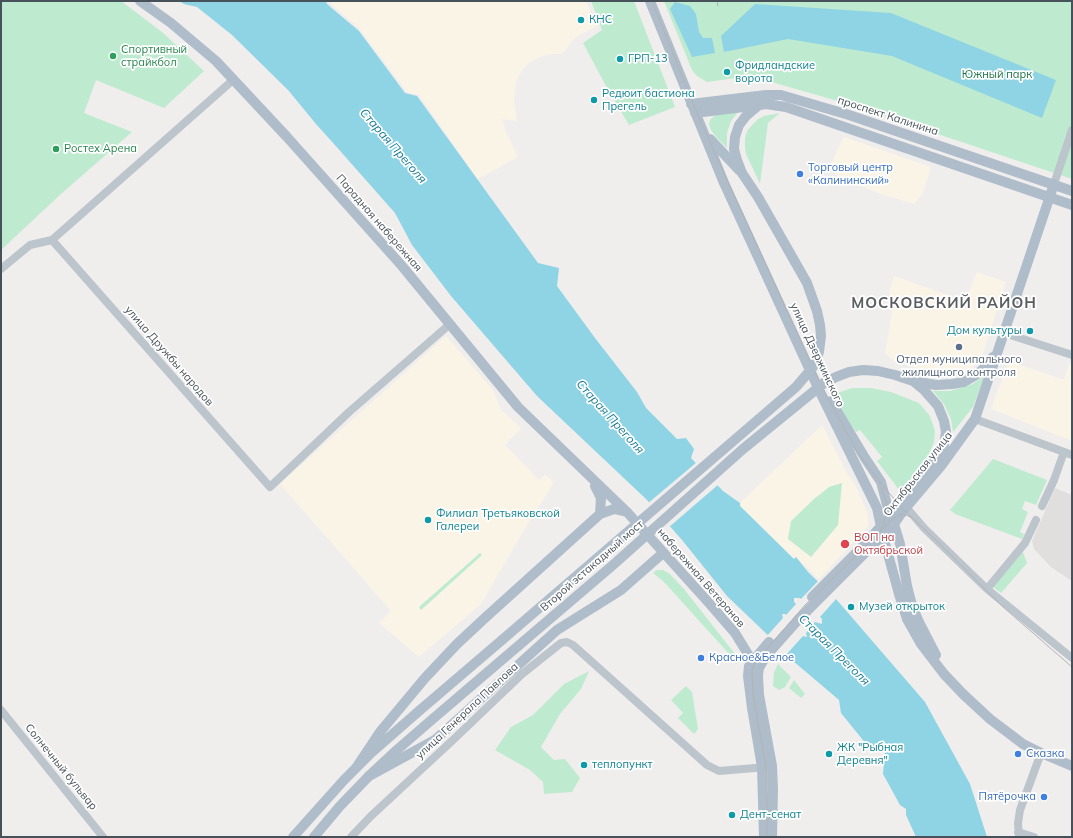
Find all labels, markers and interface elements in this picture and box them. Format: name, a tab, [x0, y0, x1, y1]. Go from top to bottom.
place label: КНС	[589, 13, 612, 27]
marker: КНС	[576, 15, 586, 25]
place label: Спортивный страйкбол	[121, 43, 187, 69]
marker: Спортивный страйкбол	[108, 51, 118, 61]
place label: ГРП-13	[628, 52, 668, 66]
marker: ГРП-13	[615, 54, 625, 64]
place label: Фридландские ворота	[735, 59, 815, 85]
marker: Фридландские ворота	[722, 67, 732, 77]
park label: Южный парк	[962, 68, 1032, 82]
place label: Редюит бастиона Прегель	[602, 87, 695, 113]
street label: проспект Калинина	[836, 94, 940, 138]
marker: Редюит бастиона Прегель	[589, 95, 599, 105]
water label: Старая Преголя	[357, 106, 429, 186]
place label: Ростех Арена	[64, 142, 137, 156]
marker: Ростех Арена	[51, 144, 61, 154]
place label: Торговый центр «Калининский»	[808, 161, 893, 187]
marker: Торговый центр «Калининский»	[795, 169, 805, 179]
street label: Парадная набережная	[333, 172, 425, 274]
district label: МОСКОВСКИЙ РАЙОН	[851, 294, 1037, 312]
street label: улица Дзержинского	[787, 301, 847, 409]
street label: улица Дружбы народов	[122, 303, 216, 409]
place label: Дом культуры	[947, 324, 1022, 338]
marker: Дом культуры	[1025, 326, 1035, 336]
marker: Отдел муниципального жилищного контроля	[954, 342, 964, 352]
place label: Отдел муниципального жилищного контроля	[896, 353, 1022, 379]
water label: Старая Преголя	[573, 377, 647, 457]
street label: Октябрьская улица	[881, 429, 955, 519]
place label: Филиал Третьяковской Галереи	[436, 507, 560, 533]
marker: Филиал Третьяковской Галереи	[423, 515, 433, 525]
street label: Второй эстакадный мост	[538, 518, 646, 614]
street label: набережная Ветеранов	[654, 526, 748, 630]
place label: ВОП на Октябрьской	[854, 531, 923, 557]
marker: ВОП на Октябрьской	[839, 538, 851, 550]
place label: Музей открыток	[859, 600, 945, 614]
marker: Музей открыток	[846, 602, 856, 612]
water label: Старая Преголя	[796, 612, 872, 688]
place label: Красное&Белое	[709, 651, 794, 665]
marker: Красное&Белое	[696, 653, 706, 663]
street label: улица Генерала Павлова	[413, 660, 521, 762]
street label: Солнечный бульвар	[22, 721, 100, 813]
place label: ЖК "Рыбная Деревня"	[837, 741, 903, 767]
place label: Сказка	[1026, 747, 1064, 761]
marker: ЖК "Рыбная Деревня"	[824, 749, 834, 759]
marker: Сказка	[1013, 749, 1023, 759]
place label: теплопункт	[592, 758, 652, 772]
marker: теплопункт	[579, 760, 589, 770]
place label: Пятёрочка	[979, 790, 1036, 804]
marker: Пятёрочка	[1039, 792, 1049, 802]
place label: Дент-сенат	[740, 808, 801, 822]
marker: Дент-сенат	[727, 810, 737, 820]

